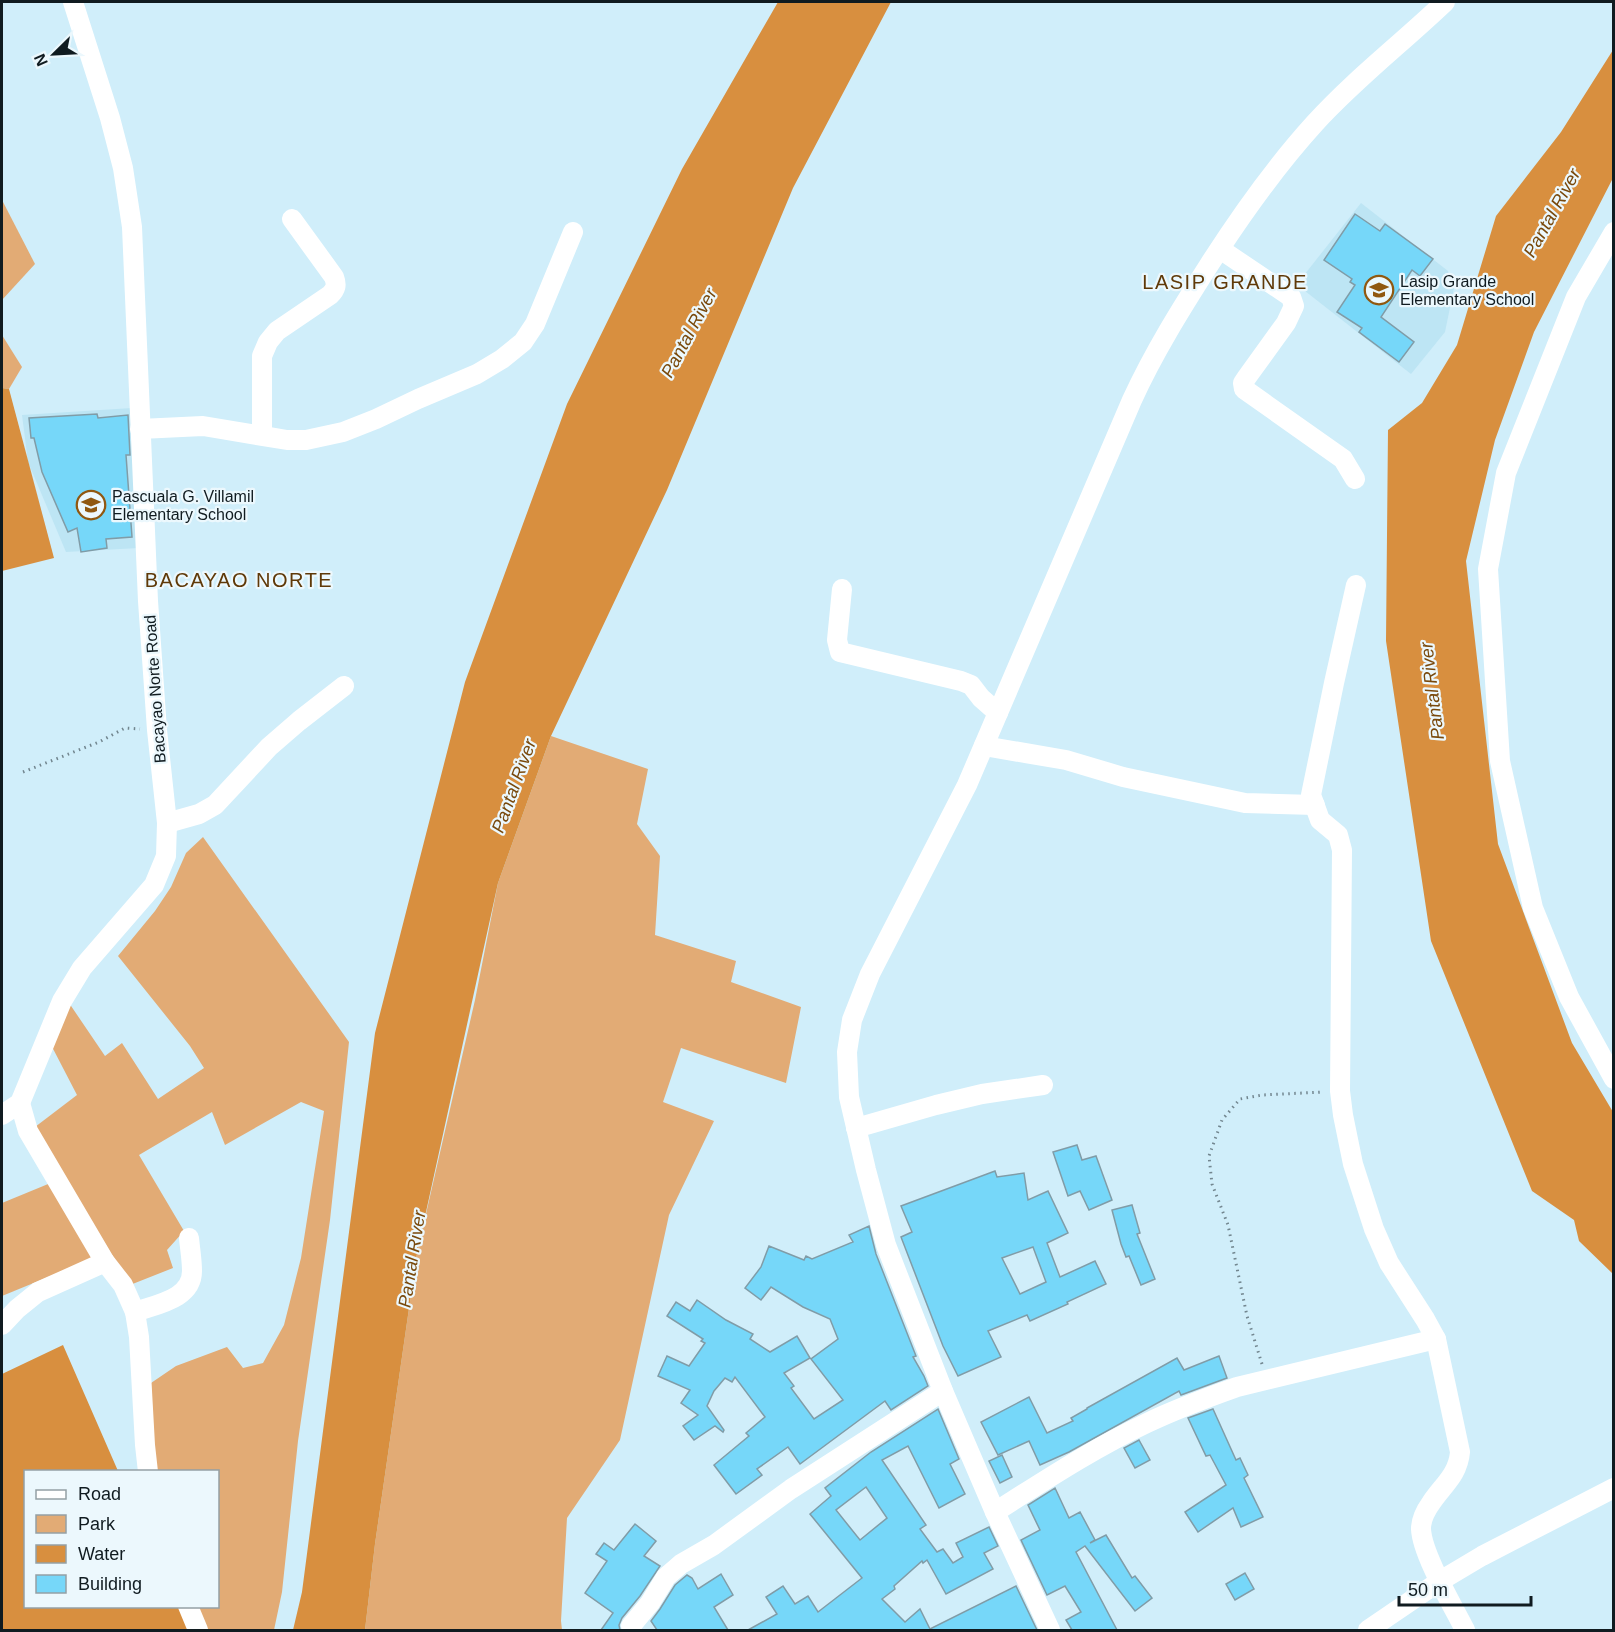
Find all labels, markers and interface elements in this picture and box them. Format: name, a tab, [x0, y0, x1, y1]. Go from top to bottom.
north arrow	[24, 24, 84, 84]
text: N	[31, 51, 51, 69]
water label: Pantal River	[1519, 164, 1585, 261]
district label: LASIP GRANDE	[1142, 271, 1308, 293]
place label: Lasip Grande Elementary School	[1400, 273, 1534, 308]
school or university icon: Lasip Grande Elementary School	[1363, 274, 1395, 306]
water label: Pantal River	[657, 284, 721, 381]
place label: Pascuala G. Villamil Elementary School	[112, 488, 254, 523]
school or university icon: Pascuala G. Villamil Elementary School	[75, 489, 107, 521]
district label: BACAYAO NORTE	[145, 569, 333, 591]
street label: Bacayao Norte Road	[141, 614, 169, 764]
water label: Pantal River	[1416, 640, 1448, 741]
water label: Pantal River	[488, 736, 541, 835]
water label: Pantal River	[394, 1208, 430, 1309]
legend	[24, 1470, 219, 1608]
text: Road	[78, 1484, 121, 1504]
text: Park	[78, 1514, 116, 1534]
text: Water	[78, 1544, 125, 1564]
scale bar	[1399, 1569, 1531, 1607]
text: Building	[78, 1574, 142, 1594]
text: 50 m	[1408, 1580, 1448, 1600]

